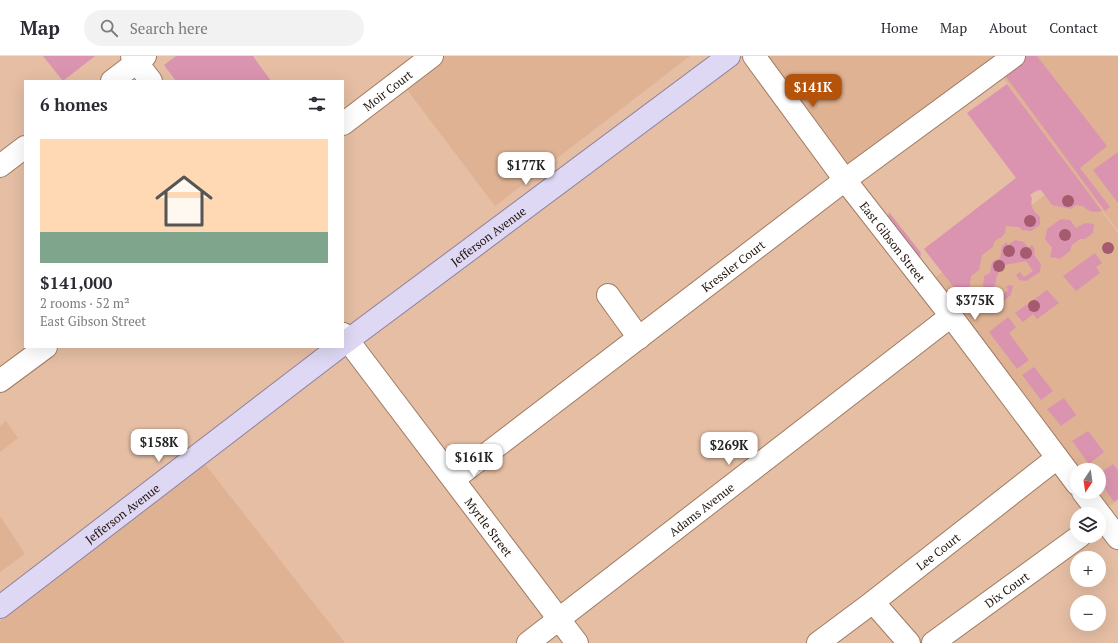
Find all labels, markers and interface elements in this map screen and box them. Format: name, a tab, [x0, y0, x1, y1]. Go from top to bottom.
search box	[84, 10, 364, 46]
text: Map	[20, 15, 60, 40]
icon: search	[98, 17, 120, 39]
text: Search here	[130, 18, 208, 38]
text: Home	[881, 18, 918, 37]
text: Map	[940, 18, 967, 37]
text: About	[989, 18, 1027, 37]
text: Contact	[1049, 18, 1098, 37]
street label: Moir Court	[360, 66, 416, 114]
pin: $141K	[785, 74, 841, 108]
text: $141K	[794, 78, 832, 96]
text: 6 homes	[40, 93, 108, 116]
icon: filters	[306, 93, 328, 115]
pin: $177K	[498, 152, 554, 186]
text: $177K	[507, 156, 545, 174]
icon: home	[148, 165, 220, 237]
street label: East Gibson Street	[857, 198, 929, 285]
street label: Jefferson Avenue	[448, 203, 529, 269]
street label: Kressler Court	[698, 236, 768, 295]
text: $141,000	[40, 271, 112, 294]
pin: $375K	[947, 287, 1003, 321]
text: $375K	[956, 291, 994, 309]
text: 2 rooms · 52 m²	[40, 294, 130, 312]
text: East Gibson Street	[40, 312, 146, 330]
pin: $158K	[131, 429, 187, 463]
pin: $269K	[701, 432, 757, 466]
text: $158K	[140, 433, 178, 451]
text: $269K	[710, 436, 748, 454]
pin: $161K	[446, 444, 502, 478]
text: $161K	[455, 448, 493, 466]
north arrow	[1070, 463, 1106, 499]
map controls	[1070, 463, 1106, 631]
street label: Adams Avenue	[666, 479, 737, 539]
street label: Jefferson Avenue	[82, 480, 162, 547]
street label: Myrtle Street	[462, 494, 517, 560]
button: layers	[1070, 507, 1106, 543]
street label: Lee Court	[913, 529, 963, 573]
button: +	[1070, 551, 1106, 587]
street label: Dix Court	[981, 568, 1032, 611]
button: −	[1070, 595, 1106, 631]

